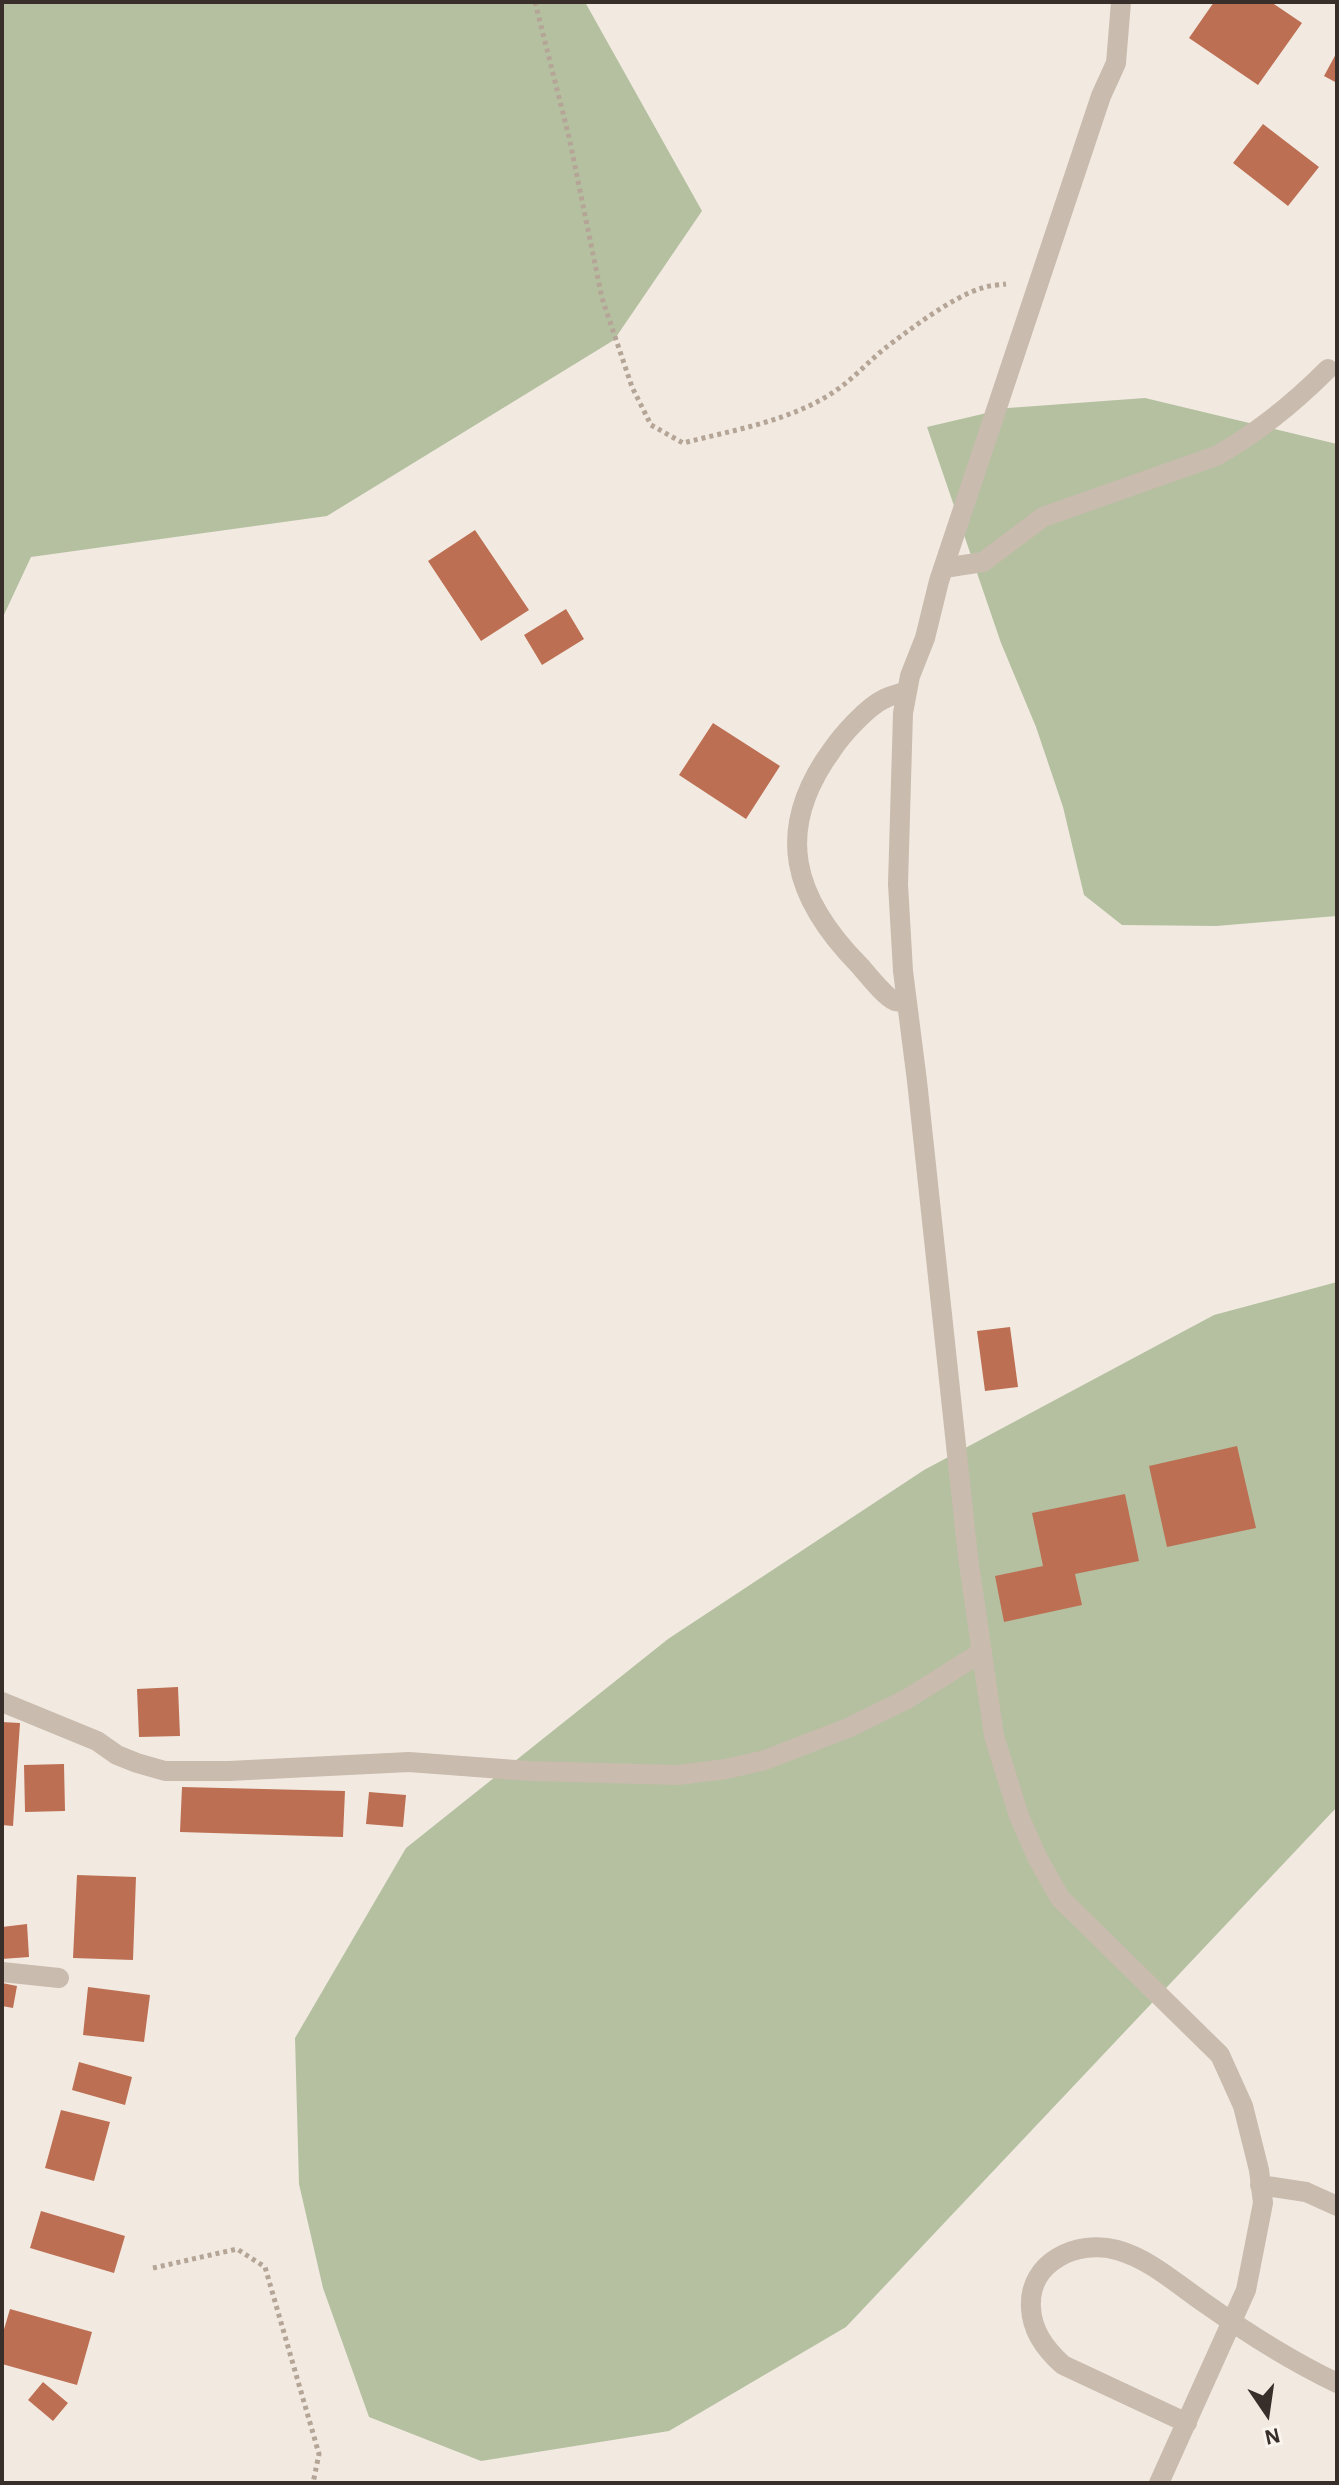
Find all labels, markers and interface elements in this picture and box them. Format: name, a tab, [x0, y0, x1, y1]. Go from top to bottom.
north arrow	[1227, 2373, 1307, 2453]
text: N	[1262, 2424, 1282, 2449]

